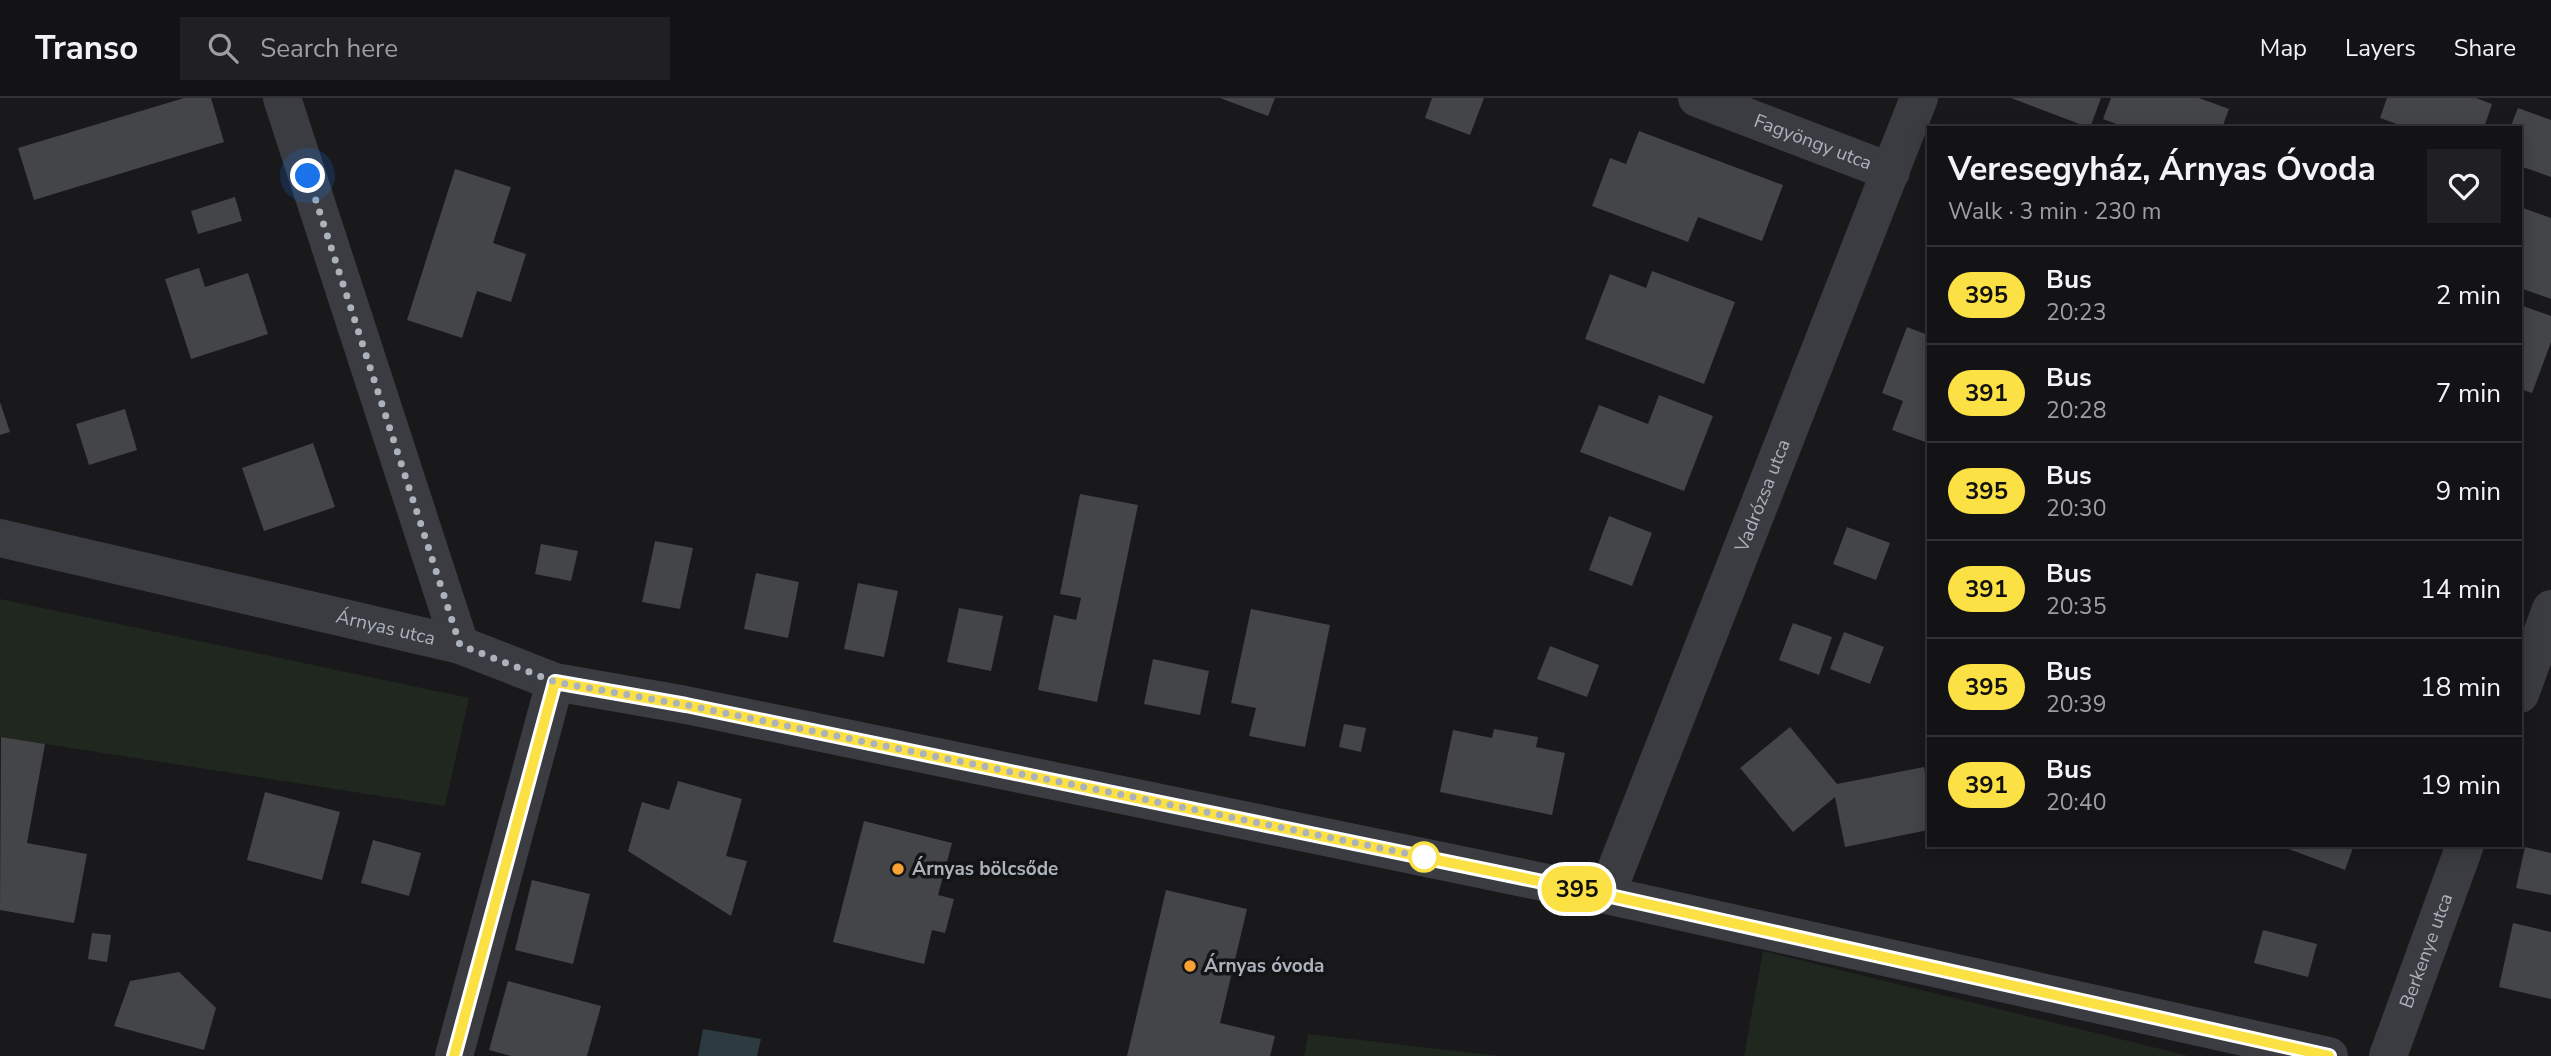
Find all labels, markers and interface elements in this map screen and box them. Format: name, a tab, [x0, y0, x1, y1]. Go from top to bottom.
search box	[180, 17, 670, 80]
text: Transo	[35, 26, 138, 71]
icon: search	[204, 29, 242, 67]
text: Search here	[260, 31, 398, 66]
text: Map	[2260, 32, 2307, 64]
text: Layers	[2345, 32, 2416, 64]
text: Share	[2454, 32, 2516, 64]
street label: Fagyöngy utca	[1750, 108, 1875, 176]
text: Veresegyház, Árnyas Óvoda	[1948, 147, 2376, 192]
button: heart	[2427, 149, 2501, 223]
your location	[290, 158, 325, 193]
text: Walk · 3 min · 230 m	[1948, 196, 2161, 227]
text: Bus	[2046, 262, 2092, 297]
text: 2 min	[2436, 278, 2501, 313]
text: 395	[1965, 279, 2008, 311]
text: 20:23	[2046, 297, 2106, 328]
text: Bus	[2046, 360, 2092, 395]
text: 7 min	[2436, 376, 2501, 411]
text: 391	[1965, 377, 2008, 409]
text: 20:28	[2046, 395, 2106, 426]
street label: Vadrózsa utca	[1729, 435, 1797, 557]
text: Bus	[2046, 458, 2092, 493]
text: 9 min	[2436, 474, 2501, 509]
text: 395	[1965, 475, 2008, 507]
text: 20:30	[2046, 493, 2106, 524]
text: Bus	[2046, 556, 2092, 591]
text: 14 min	[2420, 572, 2501, 607]
text: 391	[1965, 573, 2008, 605]
text: 20:35	[2046, 591, 2106, 622]
street label: Árnyas utca	[334, 604, 438, 652]
text: Bus	[2046, 654, 2092, 689]
text: 18 min	[2420, 670, 2501, 705]
text: 395	[1965, 671, 2008, 703]
text: 20:39	[2046, 689, 2106, 720]
text: Bus	[2046, 752, 2092, 787]
text: 19 min	[2420, 768, 2501, 803]
text: 391	[1965, 769, 2008, 801]
text: 20:40	[2046, 787, 2106, 818]
unlabelled marker	[1409, 842, 1439, 872]
place label: Árnyas bölcsőde	[912, 856, 1058, 882]
marker: Árnyas bölcsőde	[890, 861, 906, 877]
line badge: 395	[1537, 866, 1617, 912]
text: 395	[1555, 873, 1599, 905]
street label: Berkenye utca	[2394, 890, 2459, 1012]
place label: Árnyas óvoda	[1204, 953, 1325, 979]
marker: Árnyas óvoda	[1182, 958, 1198, 974]

